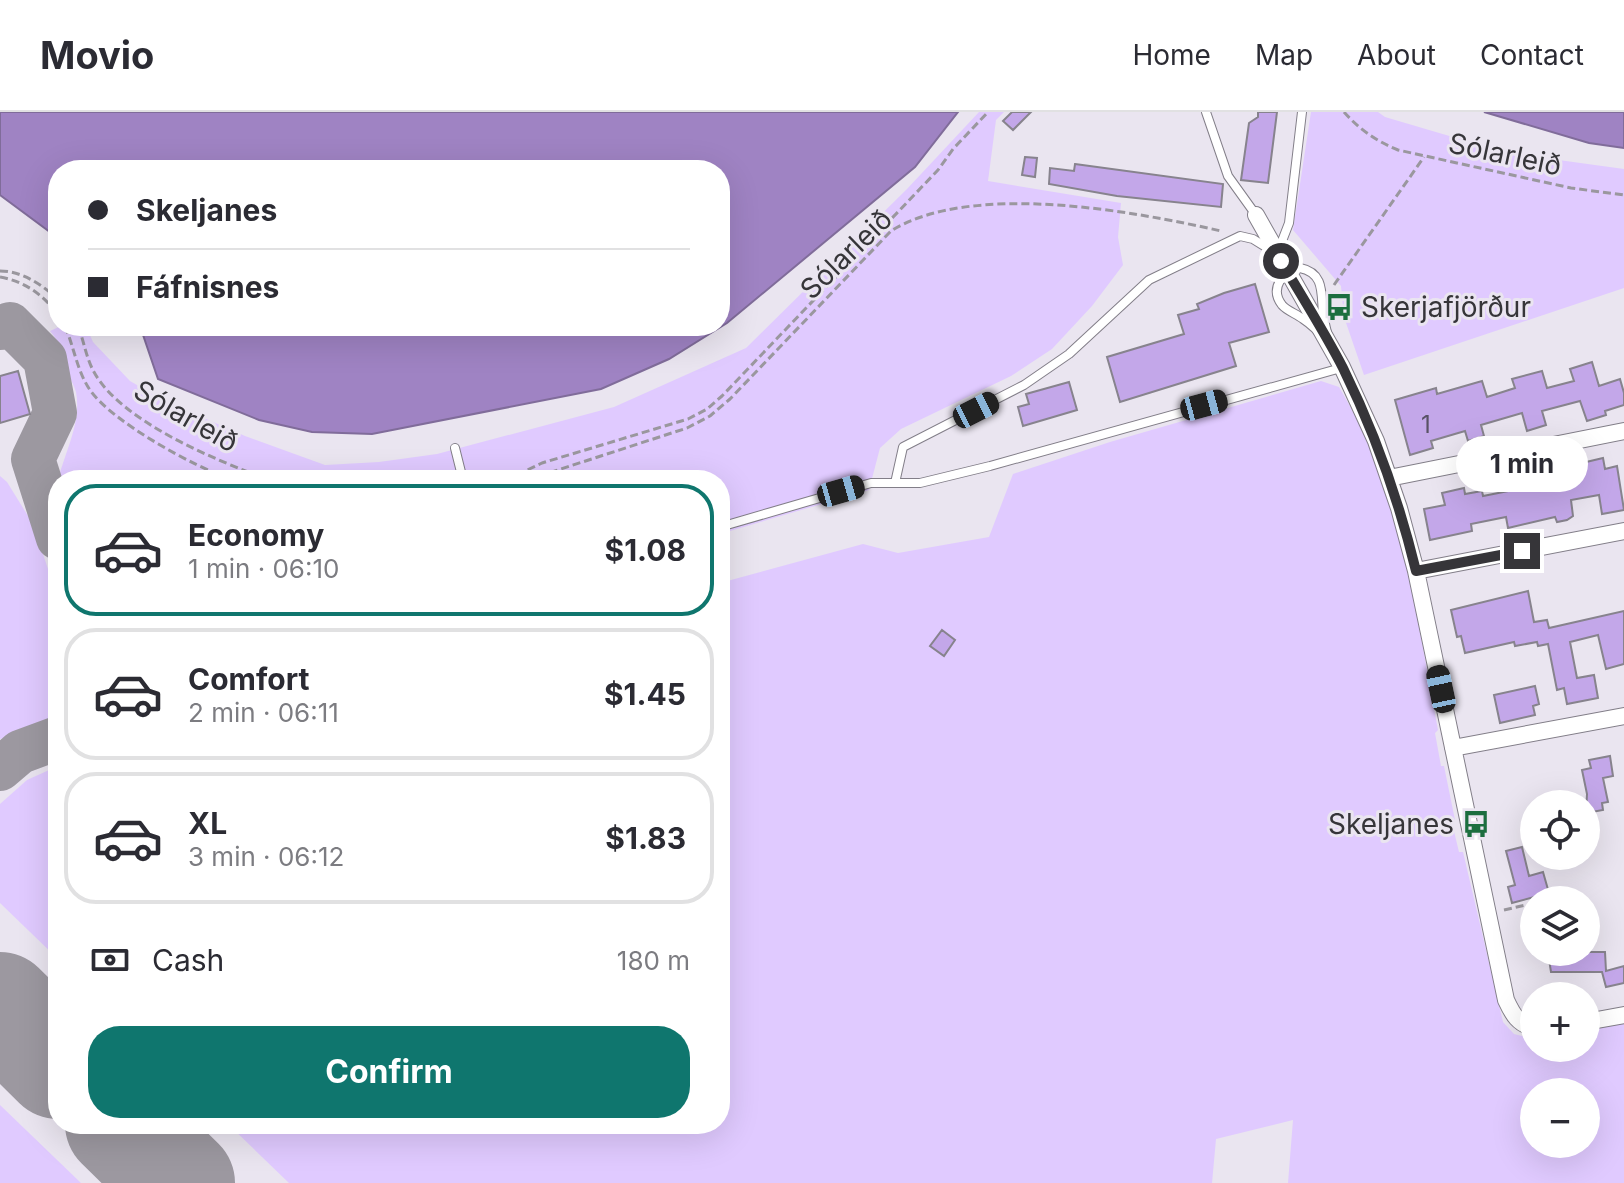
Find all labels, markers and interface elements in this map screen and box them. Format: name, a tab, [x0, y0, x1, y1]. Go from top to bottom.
text: Movio	[40, 32, 154, 78]
text: Home	[1132, 38, 1211, 72]
text: Map	[1255, 38, 1313, 72]
text: About	[1357, 38, 1436, 72]
text: Contact	[1480, 38, 1584, 72]
street label: Sólarleið	[1445, 125, 1565, 183]
text: Skeljanes	[136, 192, 277, 228]
street label: Sólarleið	[793, 202, 899, 306]
route start	[1263, 243, 1299, 279]
text: Fáfnisnes	[136, 269, 279, 305]
place label: Skerjafjörður	[1361, 290, 1531, 324]
bus stop icon: Skerjafjörður	[1324, 292, 1354, 322]
street label: Sólarleið	[128, 373, 244, 459]
car	[1178, 387, 1230, 423]
car	[949, 388, 1003, 432]
house number: 1	[1421, 410, 1431, 439]
callout: 1 min	[1456, 435, 1588, 491]
text: 1 min	[1490, 448, 1554, 479]
car	[815, 473, 867, 509]
icon: car	[92, 514, 164, 586]
text: Economy	[188, 517, 324, 553]
text: $1.08	[605, 532, 686, 568]
route end	[1504, 533, 1540, 569]
text: 1 min · 06:10	[188, 553, 339, 584]
icon: car	[92, 658, 164, 730]
text: Comfort	[188, 661, 309, 697]
car	[1424, 663, 1458, 715]
text: $1.45	[604, 676, 686, 712]
text: 2 min · 06:11	[188, 697, 339, 728]
map controls	[1520, 790, 1600, 1158]
button: locate	[1520, 790, 1600, 870]
icon: car	[92, 802, 164, 874]
text: XL	[188, 805, 227, 841]
place label: Skeljanes	[1328, 807, 1454, 841]
bus stop icon: Skeljanes	[1461, 809, 1491, 839]
text: $1.83	[605, 820, 686, 856]
text: 3 min · 06:12	[188, 841, 344, 872]
button: layers	[1520, 886, 1600, 966]
icon: cash	[88, 938, 132, 982]
text: Cash	[152, 942, 224, 978]
text: 180 m	[617, 945, 690, 976]
button: +	[1520, 982, 1600, 1062]
button: Confirm	[88, 1026, 690, 1118]
button: −	[1520, 1078, 1600, 1158]

